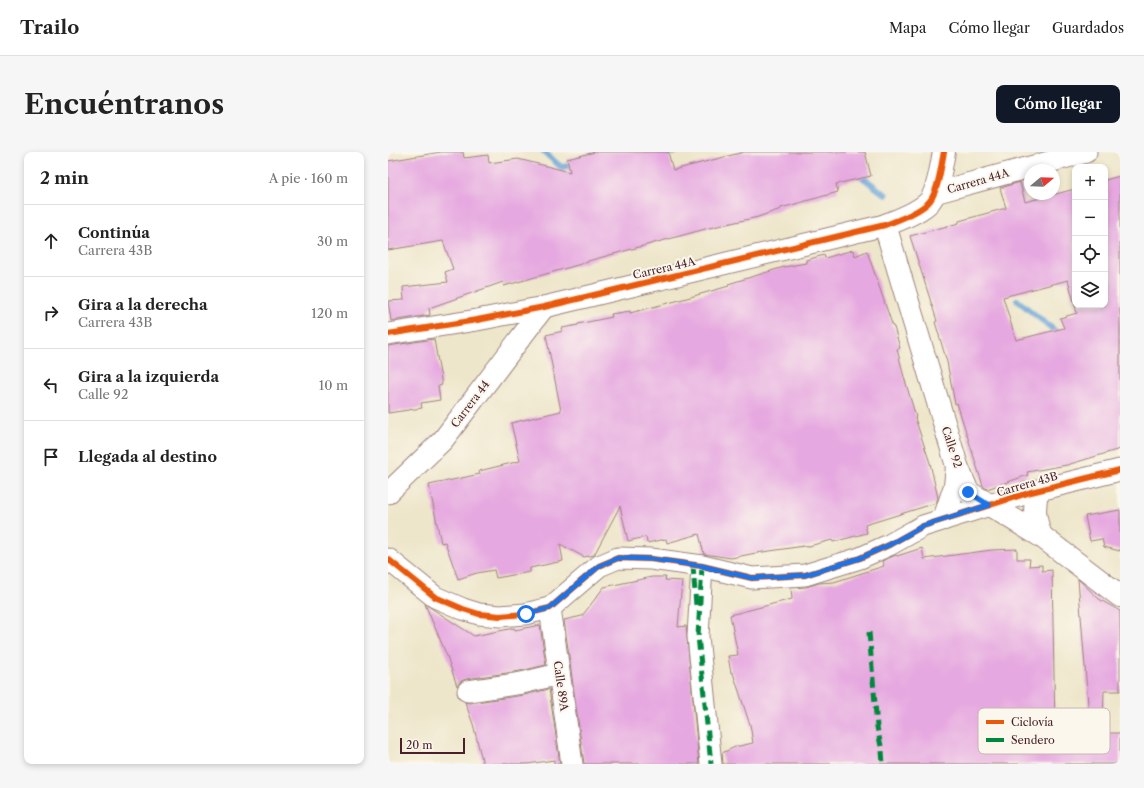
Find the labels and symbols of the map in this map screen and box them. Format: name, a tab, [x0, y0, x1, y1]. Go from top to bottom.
north arrow	[1024, 164, 1060, 200]
street label: Carrera 44A	[945, 165, 1011, 197]
street label: Carrera 44A	[631, 254, 697, 282]
street label: Carrera 44	[448, 378, 492, 430]
street label: Calle 92	[939, 425, 965, 469]
street label: Carrera 43B	[995, 469, 1059, 499]
route end	[959, 483, 977, 501]
route start	[517, 605, 535, 623]
street label: Calle 89A	[551, 660, 572, 713]
legend	[978, 708, 1110, 754]
text: Ciclovía	[1011, 715, 1054, 729]
text: Sendero	[1011, 733, 1055, 747]
scale bar	[400, 736, 465, 755]

